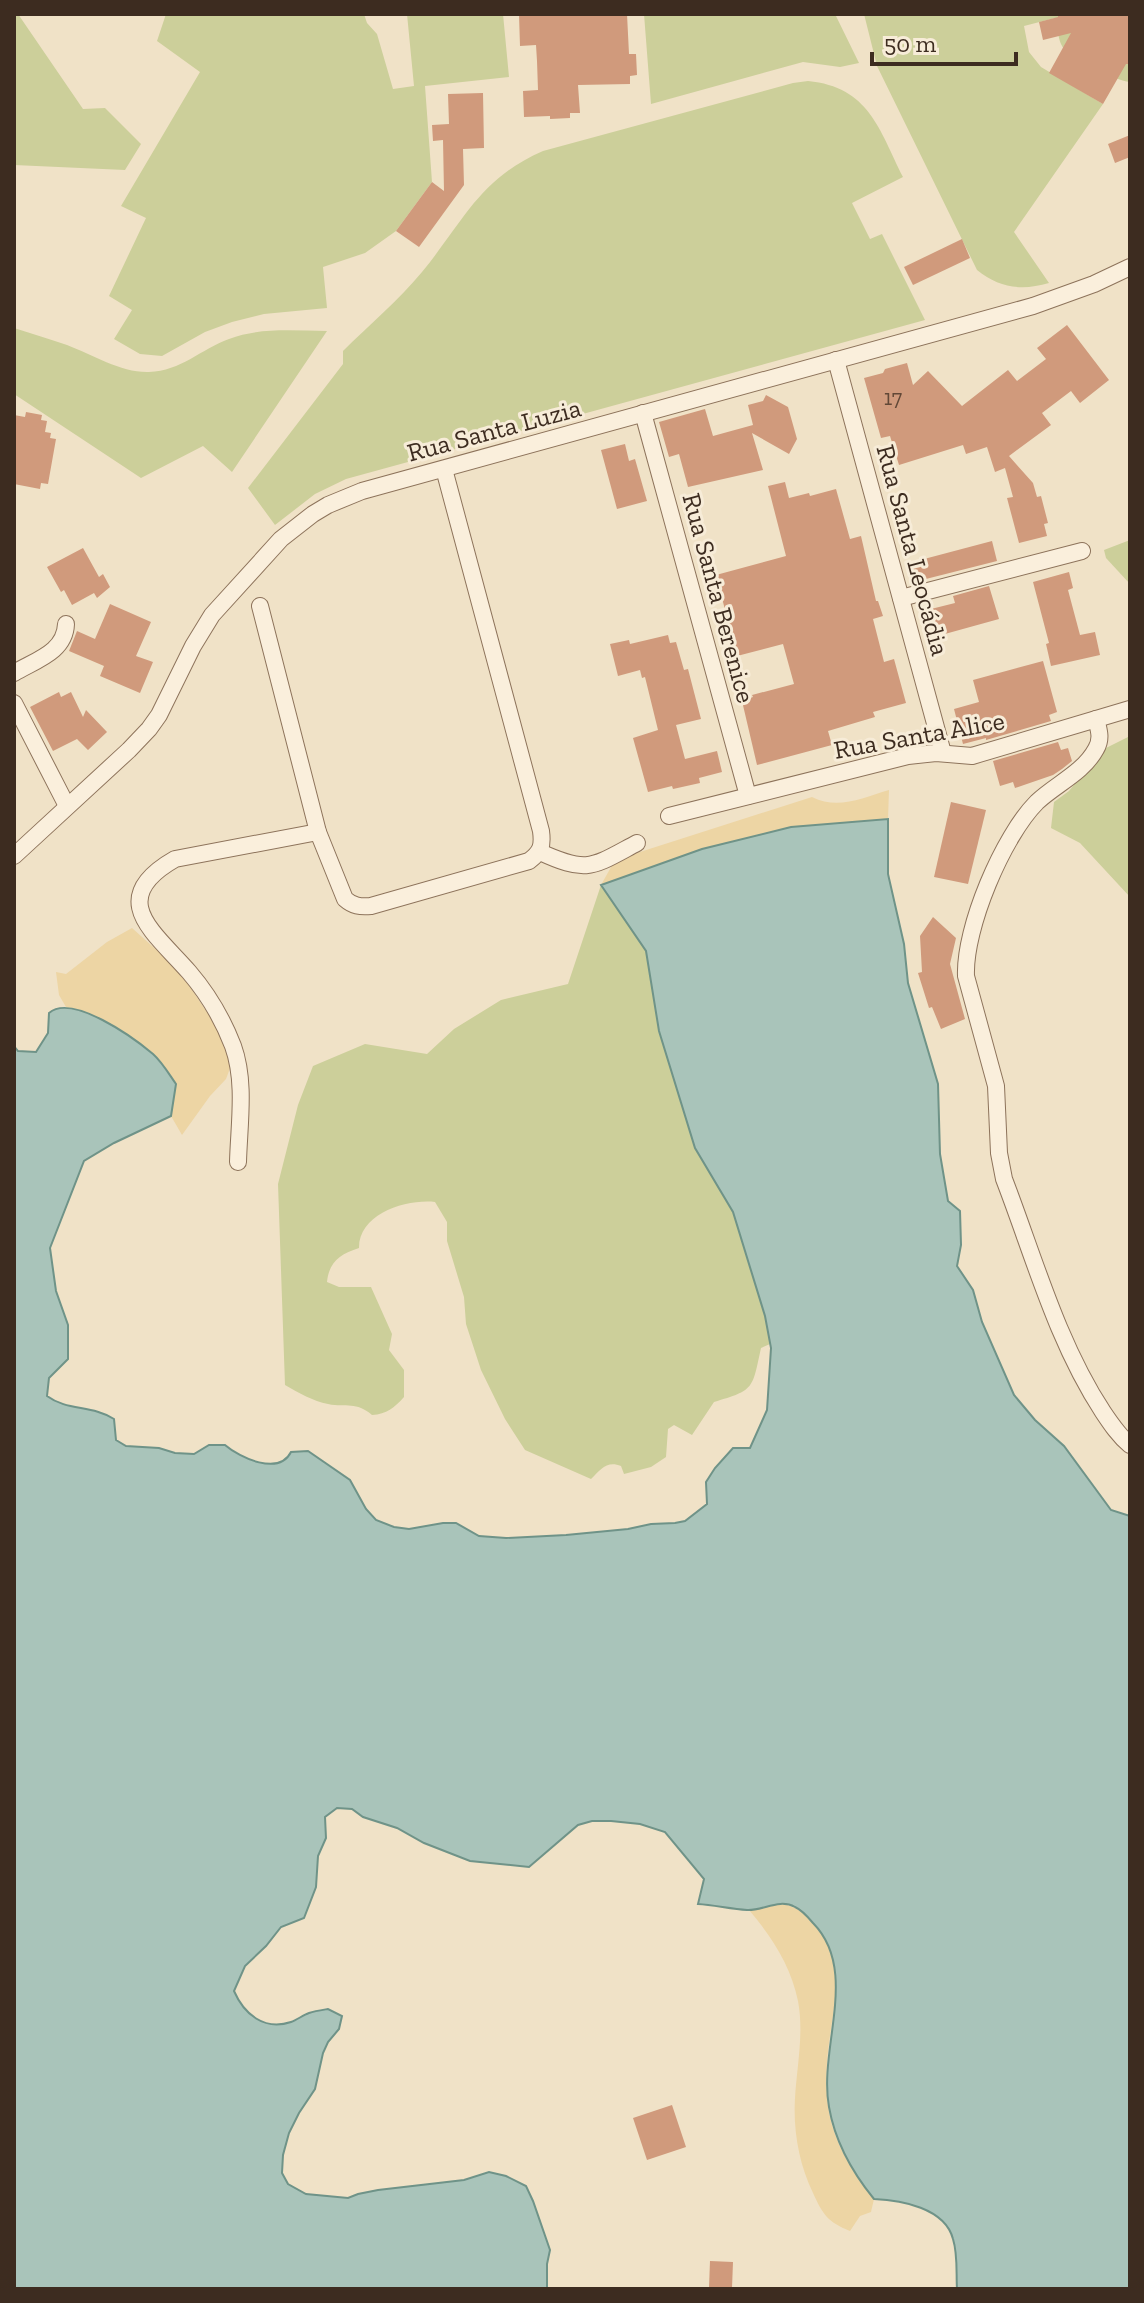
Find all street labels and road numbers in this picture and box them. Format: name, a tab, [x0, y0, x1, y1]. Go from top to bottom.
street label: Rua Santa Luzia	[403, 391, 585, 469]
street label: Rua Santa Leocádia	[869, 441, 957, 659]
street label: Rua Santa Berenice	[676, 490, 762, 706]
street label: Rua Santa Alice	[831, 704, 1007, 766]

